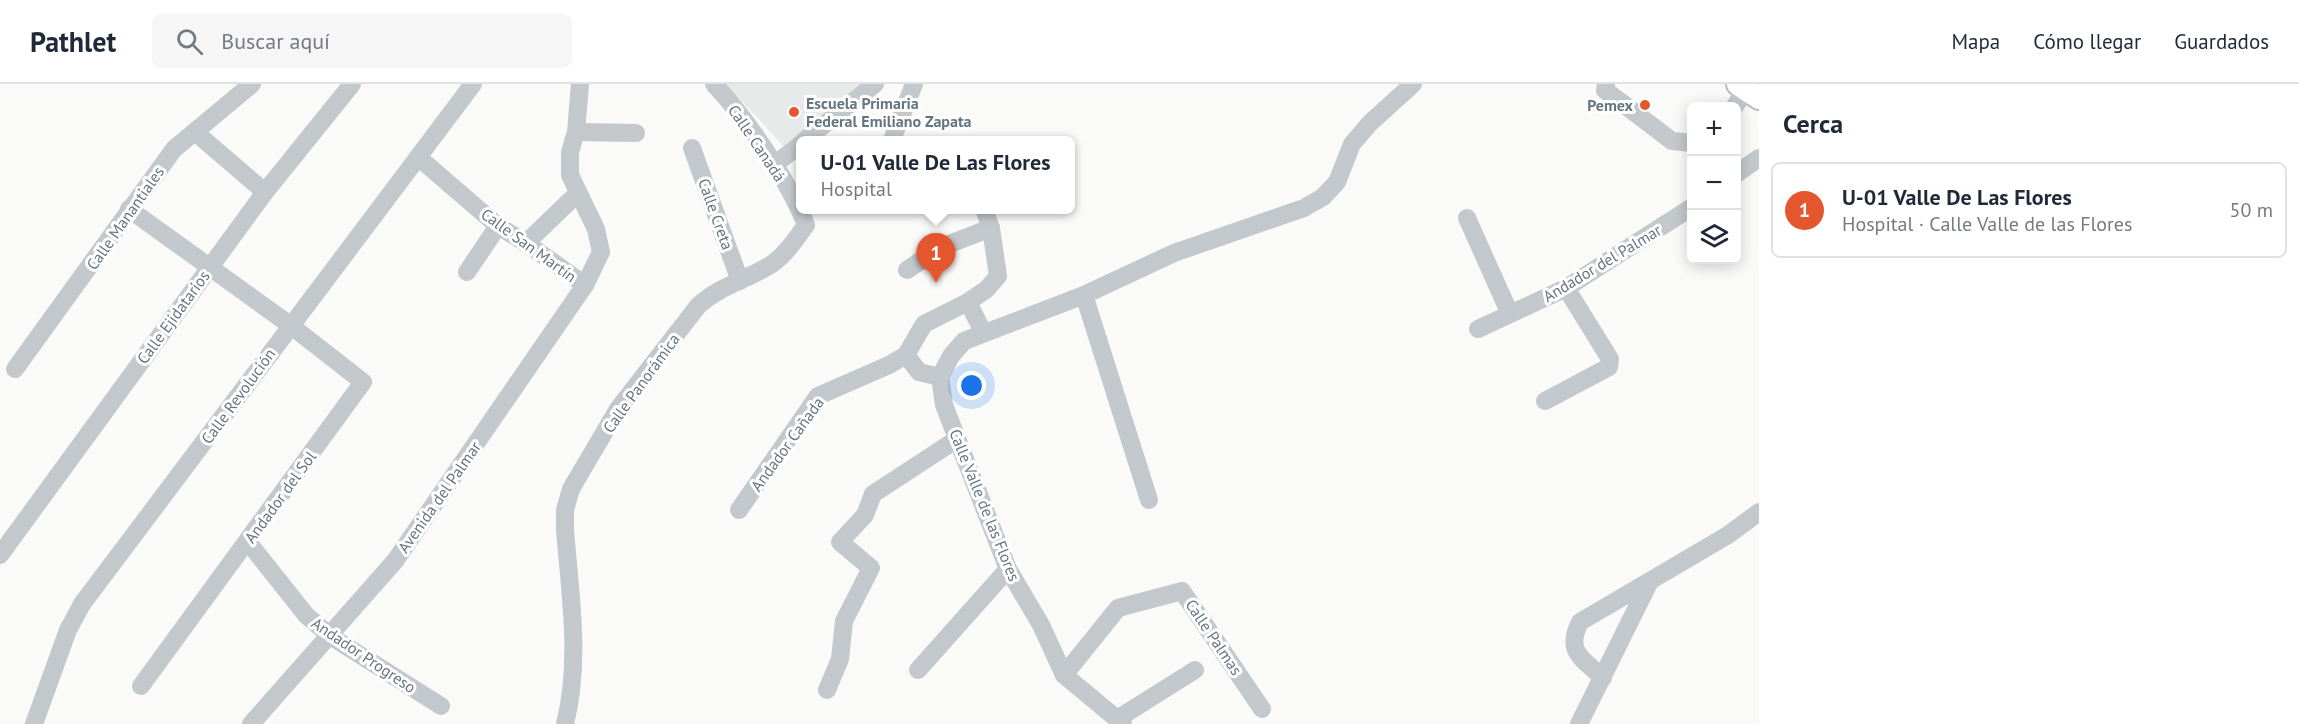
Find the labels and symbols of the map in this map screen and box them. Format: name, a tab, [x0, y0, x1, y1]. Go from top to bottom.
place label: Escuela Primaria Federal Emiliano Zapata	[806, 93, 972, 131]
place label: Pemex	[1587, 95, 1634, 115]
marker: Pemex	[1638, 98, 1652, 112]
street label: Calle Canadá	[724, 101, 790, 185]
marker: Escuela Primaria Federal Emiliano Zapata	[787, 105, 801, 119]
street label: Calle Manantiales	[82, 162, 168, 274]
street label: Calle Creta	[694, 176, 738, 252]
street label: Calle San Martín	[477, 204, 581, 286]
street label: Andador del Palmar	[1539, 219, 1665, 306]
pin: 1	[916, 234, 956, 283]
street label: Calle Ejidatarios	[132, 266, 214, 368]
street label: Calle Panorámica	[598, 329, 684, 437]
street label: Calle Revolución	[197, 344, 279, 448]
your location	[957, 371, 986, 400]
street label: Andador Cañada	[746, 393, 828, 495]
street label: Calle Valle de las Flores	[945, 426, 1025, 584]
street label: Avenida del Palmar	[393, 437, 485, 557]
street label: Andador del Sol	[240, 447, 320, 547]
street label: Calle Palmas	[1181, 595, 1247, 679]
street label: Andador Progreso	[308, 613, 420, 697]

